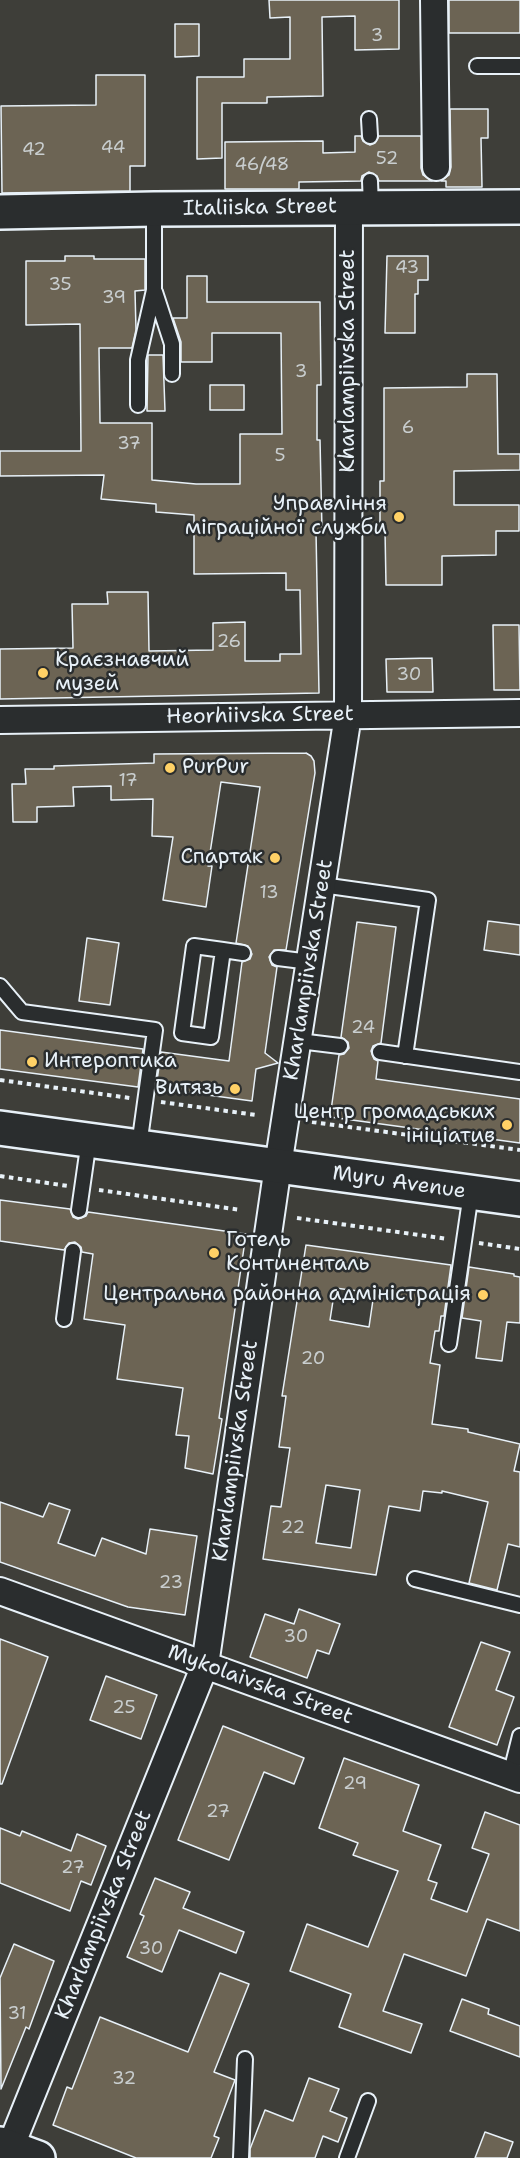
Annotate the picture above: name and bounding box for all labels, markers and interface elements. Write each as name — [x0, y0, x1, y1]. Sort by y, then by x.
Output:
house number: 3 — [371, 25, 383, 47]
house number: 44 — [101, 137, 125, 159]
house number: 42 — [22, 139, 46, 161]
house number: 52 — [376, 148, 398, 170]
house number: 46/48 — [235, 154, 289, 176]
street label: Italiiska Street — [183, 194, 337, 222]
street label: Kharlampiivska Street — [336, 249, 362, 473]
house number: 43 — [395, 257, 419, 279]
house number: 35 — [48, 274, 72, 296]
house number: 39 — [102, 287, 126, 309]
house number: 3 — [295, 361, 307, 383]
house number: 6 — [402, 417, 414, 439]
house number: 37 — [117, 433, 141, 455]
house number: 5 — [274, 445, 286, 467]
place label: Управління міграційної служби — [185, 492, 387, 542]
marker: Управління міграційної служби — [392, 510, 406, 524]
house number: 26 — [217, 631, 241, 653]
place label: Краєзнавчий музей — [55, 648, 189, 698]
house number: 30 — [397, 664, 421, 686]
marker: Краєзнавчий музей — [36, 666, 50, 680]
street label: Heorhiivska Street — [166, 702, 354, 730]
place label: PurPur — [182, 755, 249, 781]
marker: PurPur — [163, 761, 177, 775]
house number: 17 — [118, 770, 138, 792]
place label: Спартак — [180, 845, 263, 871]
marker: Спартак — [268, 851, 282, 865]
street label: Kharlampiivska Street — [279, 858, 339, 1082]
house number: 13 — [259, 882, 279, 904]
house number: 24 — [351, 1017, 375, 1039]
place label: Интероптика — [44, 1049, 177, 1075]
marker: Интероптика — [25, 1055, 39, 1069]
place label: Витязь — [155, 1076, 223, 1102]
marker: Витязь — [228, 1082, 242, 1096]
place label: Центр громадських ініціатив — [294, 1100, 495, 1150]
marker: Центр громадських ініціатив — [500, 1118, 514, 1132]
street label: Myru Avenue — [331, 1161, 467, 1205]
place label: Готель Континенталь — [226, 1228, 370, 1278]
marker: Готель Континенталь — [207, 1246, 221, 1260]
place label: Центральна районна адміністрація — [103, 1282, 471, 1308]
marker: Центральна районна адміністрація — [476, 1288, 490, 1302]
street label: Kharlampiivska Street — [208, 1339, 264, 1563]
house number: 20 — [301, 1348, 325, 1370]
house number: 22 — [281, 1517, 305, 1539]
house number: 23 — [159, 1572, 183, 1594]
house number: 30 — [284, 1626, 308, 1648]
street label: Mykolaivska Street — [164, 1640, 356, 1730]
house number: 25 — [112, 1697, 136, 1719]
house number: 29 — [343, 1773, 367, 1795]
house number: 27 — [206, 1801, 230, 1823]
street label: Kharlampiivska Street — [50, 1807, 158, 2023]
house number: 27 — [61, 1857, 85, 1879]
house number: 30 — [139, 1938, 163, 1960]
house number: 31 — [7, 2003, 27, 2025]
house number: 32 — [112, 2068, 136, 2090]

